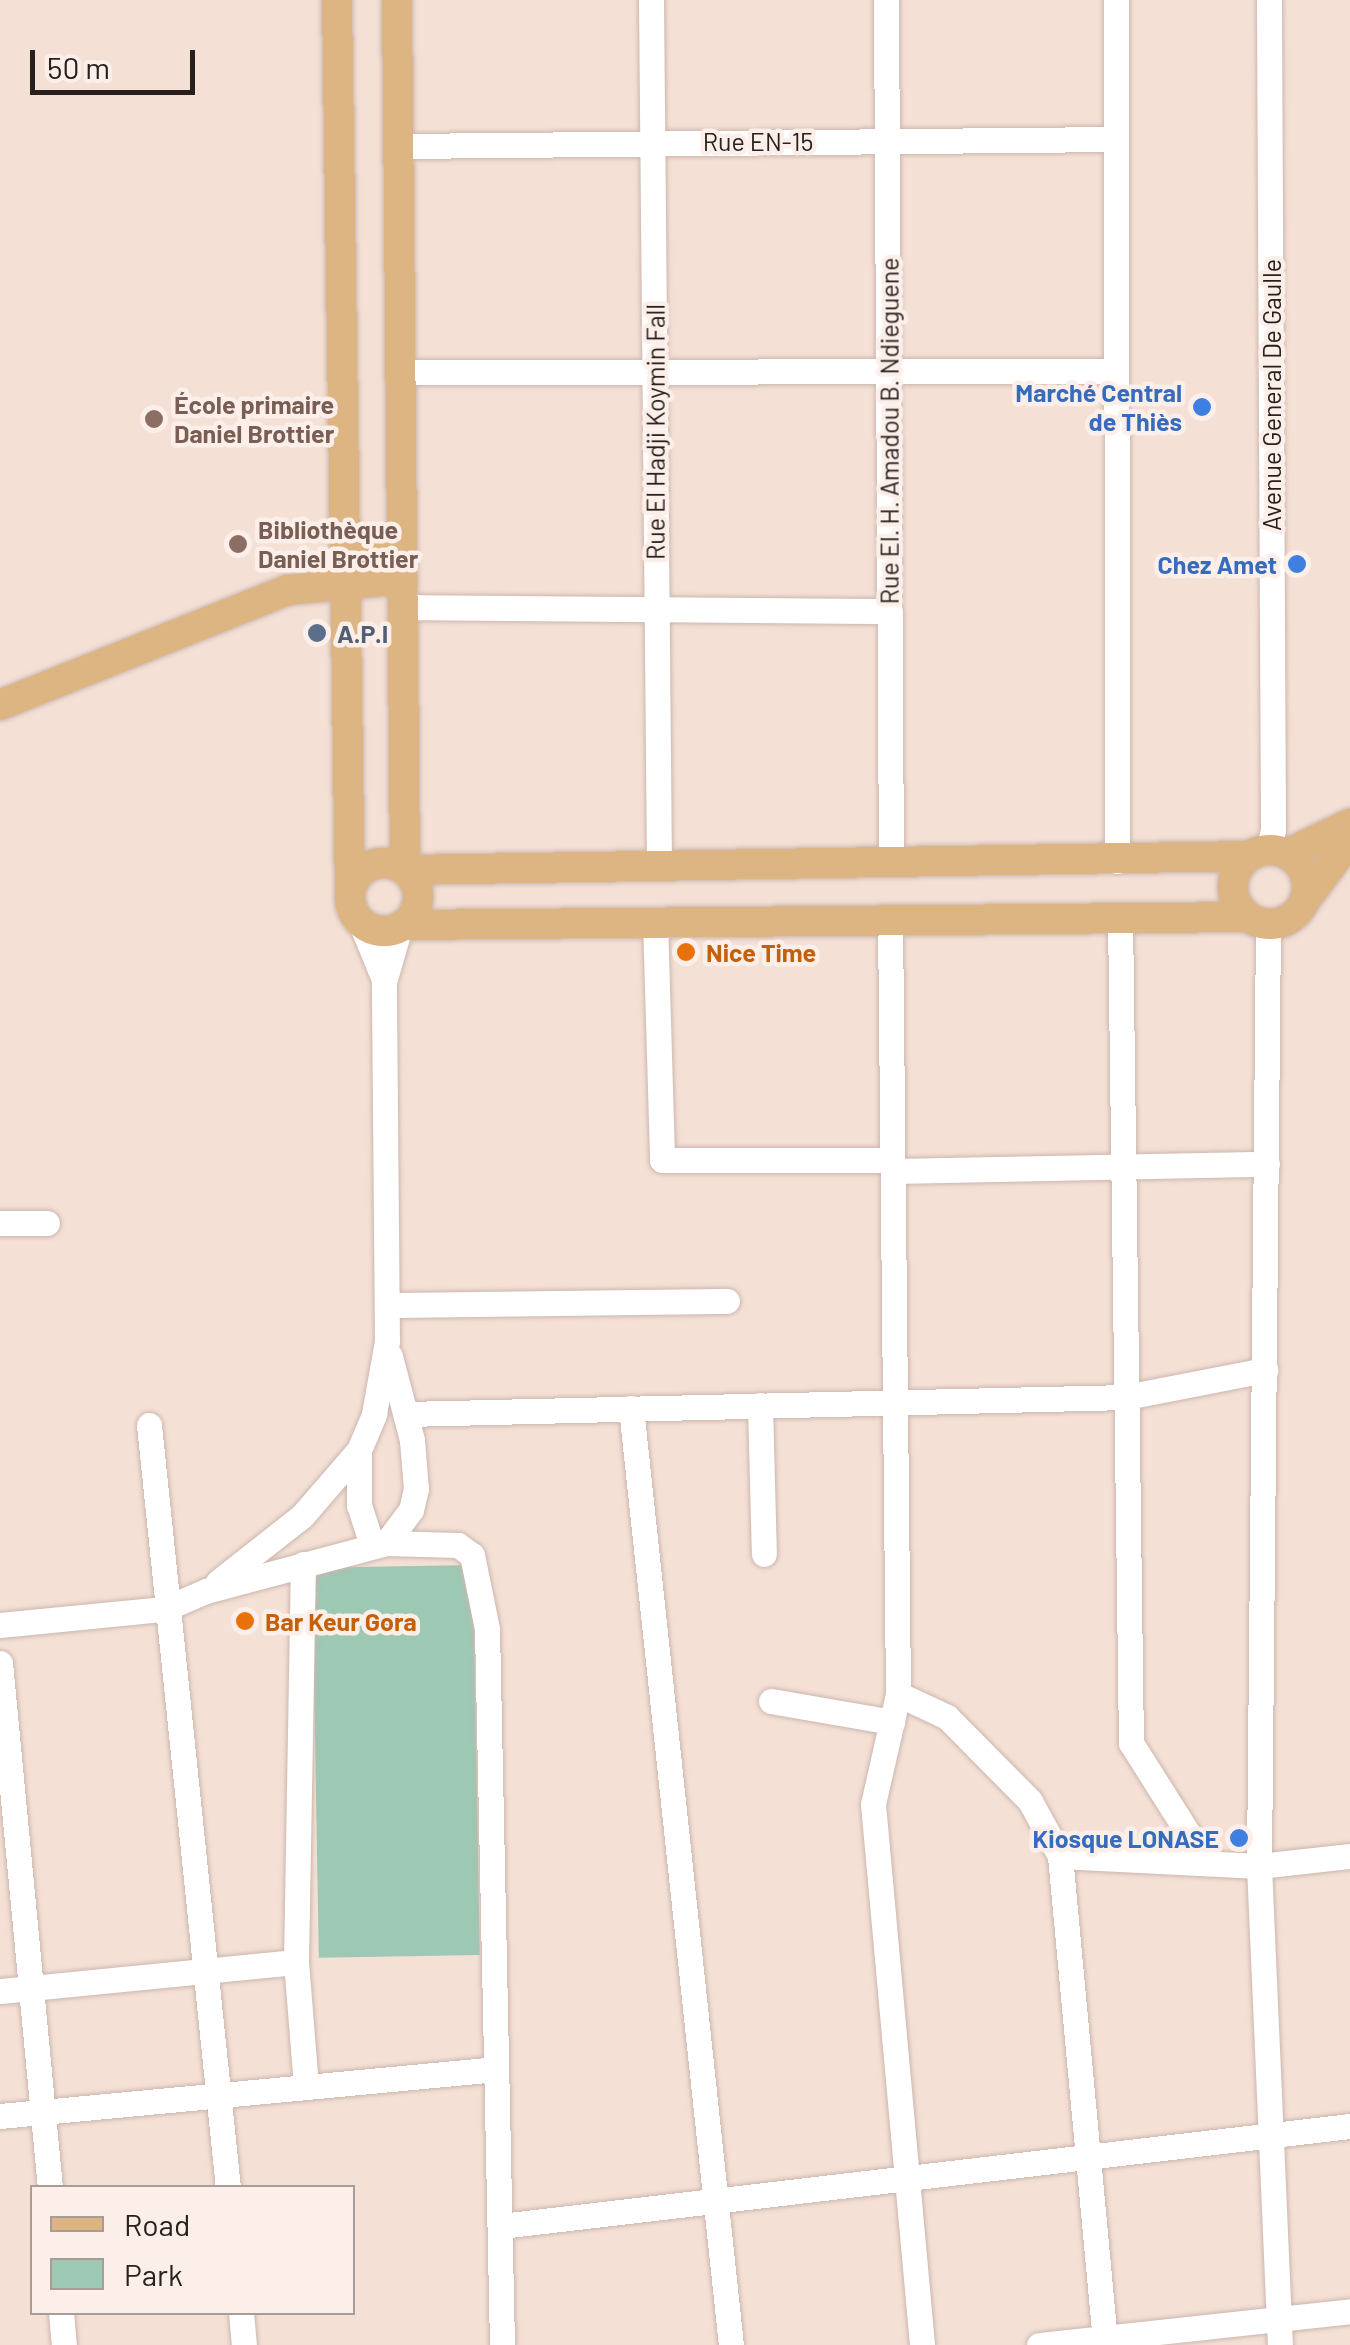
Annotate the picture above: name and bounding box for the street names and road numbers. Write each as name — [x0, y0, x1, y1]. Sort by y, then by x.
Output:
street label: Rue EN-15 — [703, 126, 813, 156]
street label: Rue El. H. Amadou B. Ndieguene — [874, 258, 904, 604]
street label: Avenue General De Gaulle — [1256, 259, 1286, 531]
street label: Rue El Hadji Koymin Fall — [640, 304, 670, 560]

